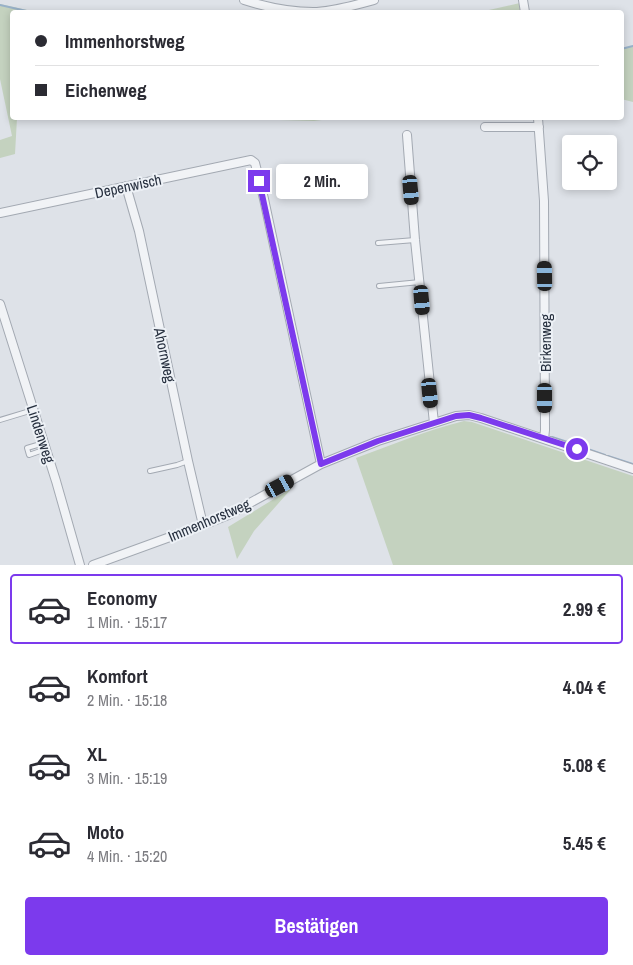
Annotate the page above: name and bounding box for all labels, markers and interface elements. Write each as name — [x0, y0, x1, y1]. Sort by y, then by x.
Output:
text: Immenhorstweg — [65, 28, 184, 54]
text: Eichenweg — [65, 77, 146, 103]
map controls — [562, 135, 617, 190]
button: locate — [562, 135, 617, 190]
callout: 2 Min. — [276, 164, 369, 198]
street label: Depenwisch — [93, 169, 163, 203]
route end — [248, 170, 270, 192]
text: 2 Min. — [303, 170, 341, 192]
car — [402, 174, 419, 206]
car — [537, 261, 552, 291]
car — [413, 284, 430, 316]
street label: Birkenweg — [535, 314, 556, 372]
street label: Ahornweg — [149, 325, 181, 384]
car — [420, 377, 439, 409]
car — [537, 383, 552, 413]
street label: Lindenweg — [22, 402, 60, 466]
route start — [566, 438, 588, 460]
car — [263, 472, 296, 500]
street label: Immenhorstweg — [165, 493, 254, 547]
text: Economy — [87, 585, 157, 611]
icon: car — [27, 587, 72, 632]
text: 2.99 € — [563, 596, 606, 622]
text: 1 Min. · 15:17 — [87, 611, 167, 633]
text: Komfort — [87, 663, 148, 689]
icon: car — [27, 665, 72, 710]
text: 4.04 € — [563, 674, 606, 700]
text: 2 Min. · 15:18 — [87, 689, 167, 711]
text: XL — [87, 741, 107, 767]
icon: car — [27, 743, 72, 788]
text: 5.08 € — [563, 752, 606, 778]
text: 3 Min. · 15:19 — [87, 767, 167, 789]
text: Moto — [87, 819, 124, 845]
icon: car — [27, 821, 72, 866]
text: 5.45 € — [563, 830, 606, 856]
text: 4 Min. · 15:20 — [87, 845, 167, 867]
button: Bestätigen — [25, 897, 608, 955]

